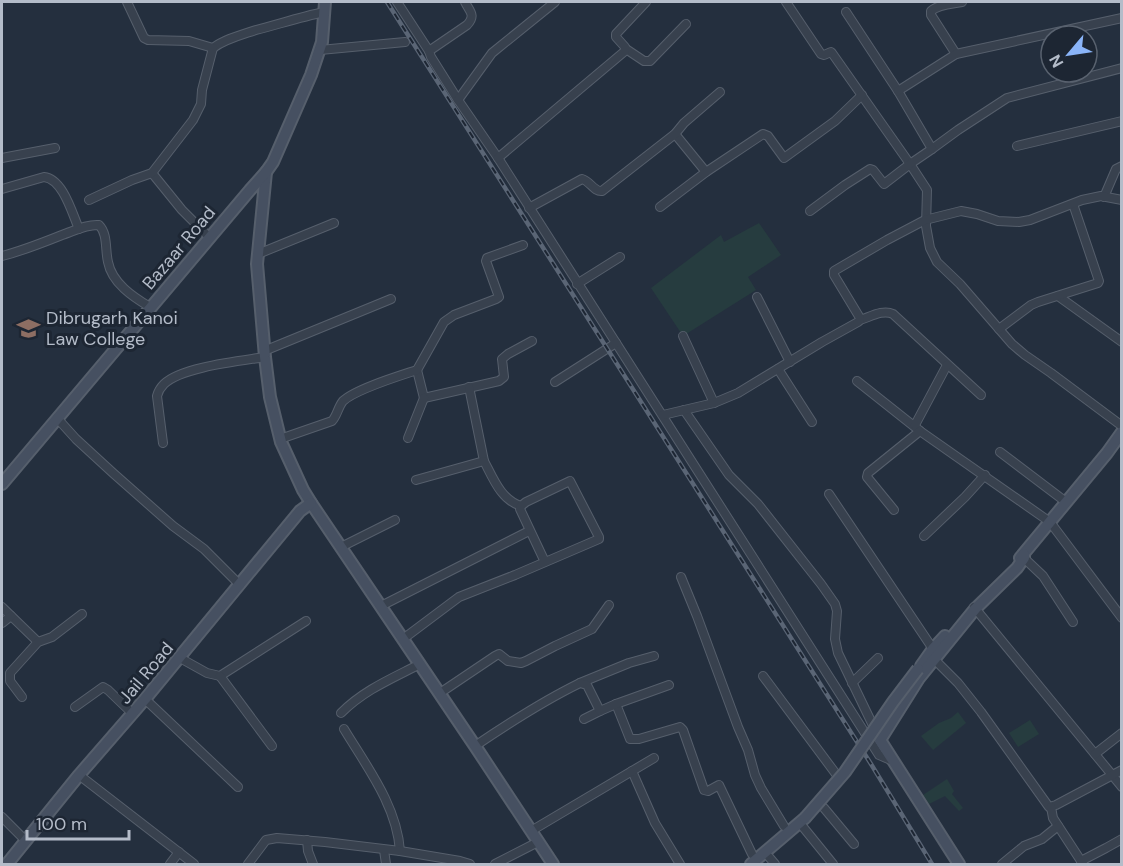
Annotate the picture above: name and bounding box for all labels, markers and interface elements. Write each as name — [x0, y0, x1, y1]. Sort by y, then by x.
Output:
north arrow — [1039, 24, 1099, 84]
text: N — [1044, 51, 1068, 71]
street label: Bazaar Road — [137, 201, 221, 295]
place label: Dibrugarh Kanoi Law College — [46, 306, 178, 351]
school or university icon: Dibrugarh Kanoi Law College — [15, 315, 41, 341]
street label: Jail Road — [113, 637, 179, 709]
scale bar — [27, 803, 129, 841]
text: 100 m — [36, 812, 87, 836]

